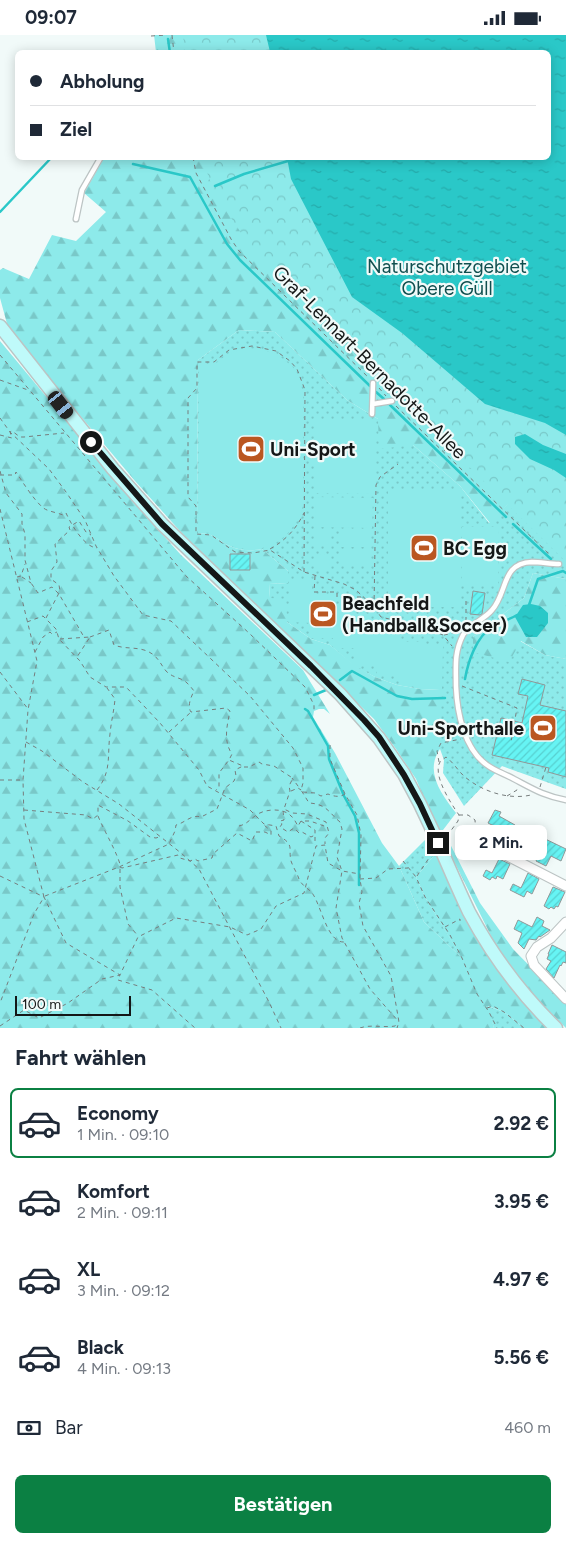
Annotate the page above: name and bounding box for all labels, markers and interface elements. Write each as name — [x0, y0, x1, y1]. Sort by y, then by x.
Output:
text: 09:07 — [25, 6, 77, 29]
text: Abholung — [60, 70, 144, 93]
text: Ziel — [60, 118, 92, 141]
park label: Naturschutzgebiet Obere Güll — [367, 255, 527, 300]
street label: Graf-Lennart-Bernadotte-Allee — [268, 261, 471, 464]
car — [45, 389, 76, 421]
route start — [80, 431, 102, 453]
sports icon: Uni-Sport — [236, 434, 266, 464]
place label: Uni-Sport — [270, 438, 356, 461]
sports icon: BC Egg — [409, 533, 439, 563]
place label: BC Egg — [443, 537, 507, 560]
place label: Beachfeld (Handball&Soccer) — [342, 592, 507, 637]
sports icon: Beachfeld (Handball&Soccer) — [308, 599, 338, 629]
sports icon: Uni-Sporthalle — [528, 713, 558, 743]
place label: Uni-Sporthalle — [397, 717, 524, 740]
callout: 2 Min. — [456, 825, 548, 861]
route end — [427, 832, 449, 854]
text: 2 Min. — [479, 833, 523, 852]
scale bar — [15, 993, 131, 1016]
text: 100 m — [22, 996, 61, 1013]
text: Fahrt wählen — [15, 1044, 146, 1071]
icon: car — [17, 1101, 62, 1146]
text: Economy — [77, 1102, 159, 1125]
text: 2.92 € — [494, 1112, 549, 1135]
text: 1 Min. · 09:10 — [77, 1125, 169, 1144]
icon: car — [17, 1179, 62, 1224]
text: Komfort — [77, 1180, 150, 1203]
text: 3.95 € — [494, 1190, 549, 1213]
text: 2 Min. · 09:11 — [77, 1203, 168, 1222]
icon: car — [17, 1257, 62, 1302]
text: XL — [77, 1258, 100, 1281]
text: 4.97 € — [493, 1268, 549, 1291]
text: 3 Min. · 09:12 — [77, 1281, 170, 1300]
icon: car — [17, 1335, 62, 1380]
text: Black — [77, 1336, 124, 1359]
text: 5.56 € — [493, 1346, 549, 1369]
text: 4 Min. · 09:13 — [77, 1359, 171, 1378]
icon: cash — [15, 1414, 43, 1442]
text: Bar — [55, 1416, 83, 1439]
text: 460 m — [504, 1418, 551, 1437]
button: Bestätigen — [15, 1475, 551, 1533]

